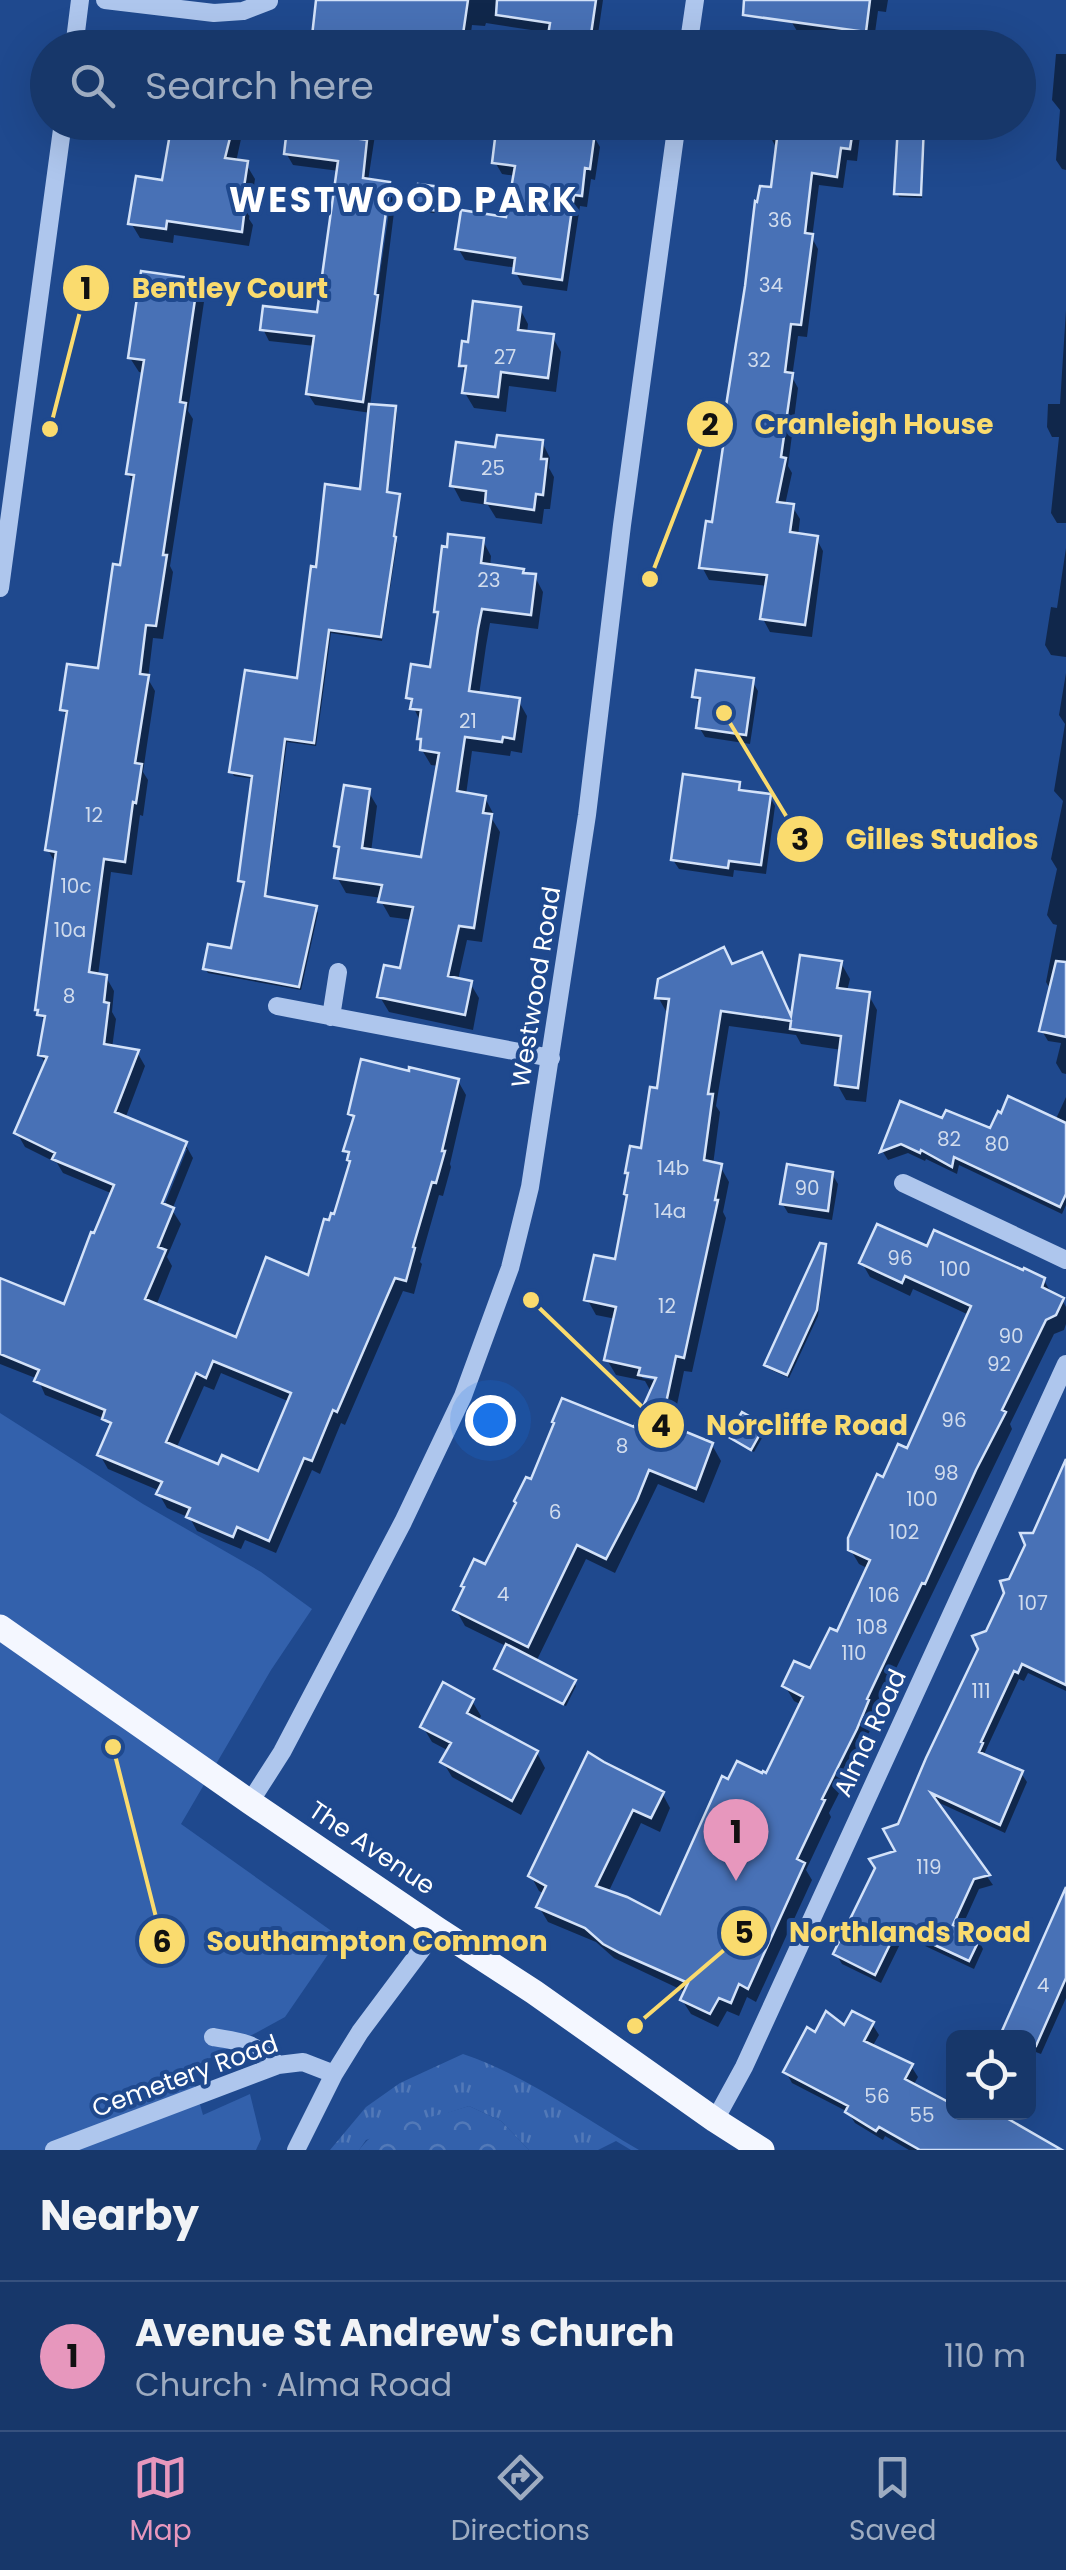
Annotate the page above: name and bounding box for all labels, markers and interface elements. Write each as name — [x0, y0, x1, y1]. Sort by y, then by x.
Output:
search box — [30, 30, 1036, 140]
icon: search — [65, 58, 120, 113]
text: Search here — [145, 59, 374, 112]
district label: WESTWOOD PARK — [229, 175, 579, 224]
house number: 36 — [768, 206, 792, 234]
callout: Bentley Court — [61, 259, 348, 317]
text: 1 — [80, 267, 92, 310]
text: Bentley Court — [132, 269, 328, 308]
house number: 34 — [759, 271, 783, 299]
house number: 27 — [494, 343, 516, 371]
house number: 32 — [747, 346, 771, 374]
callout: Cranleigh House — [685, 395, 1014, 453]
text: 2 — [701, 403, 719, 446]
text: Cranleigh House — [755, 405, 993, 444]
house number: 25 — [481, 454, 505, 482]
house number: 23 — [477, 566, 501, 594]
house number: 21 — [459, 707, 477, 735]
house number: 12 — [85, 801, 103, 829]
callout: Gilles Studios — [775, 810, 1058, 868]
text: 3 — [791, 818, 809, 861]
text: Gilles Studios — [845, 820, 1039, 859]
house number: 10c — [60, 872, 92, 900]
street label: Westwood Road — [503, 884, 569, 1090]
house number: 10a — [54, 916, 86, 944]
house number: 8 — [63, 982, 75, 1010]
house number: 82 — [937, 1125, 961, 1153]
house number: 80 — [984, 1130, 1010, 1158]
house number: 14b — [657, 1154, 689, 1182]
house number: 90 — [794, 1174, 820, 1202]
house number: 14a — [654, 1197, 686, 1225]
house number: 96 — [887, 1244, 913, 1272]
house number: 100 — [939, 1255, 971, 1283]
house number: 12 — [658, 1292, 676, 1320]
house number: 90 — [998, 1322, 1024, 1350]
house number: 92 — [987, 1350, 1011, 1378]
your location — [465, 1395, 516, 1446]
callout: Norcliffe Road — [636, 1396, 927, 1454]
text: 4 — [651, 1404, 671, 1447]
text: Norcliffe Road — [706, 1406, 908, 1445]
house number: 96 — [941, 1406, 967, 1434]
house number: 8 — [616, 1432, 628, 1460]
house number: 98 — [933, 1459, 959, 1487]
house number: 100 — [906, 1485, 938, 1513]
house number: 6 — [549, 1498, 561, 1526]
house number: 102 — [889, 1518, 919, 1546]
house number: 4 — [497, 1580, 509, 1608]
house number: 106 — [868, 1581, 900, 1609]
house number: 107 — [1018, 1589, 1048, 1617]
house number: 108 — [856, 1613, 888, 1641]
house number: 110 — [841, 1639, 867, 1667]
street label: Alma Road — [825, 1663, 915, 1803]
house number: 111 — [971, 1677, 991, 1705]
street label: The Avenue — [302, 1793, 442, 1903]
pin: 1 — [704, 1798, 768, 1881]
house number: 119 — [916, 1853, 942, 1881]
callout: Northlands Road — [719, 1904, 1051, 1962]
text: 5 — [734, 1911, 754, 1954]
callout: Southampton Common — [137, 1912, 568, 1970]
text: Northlands Road — [789, 1913, 1031, 1952]
text: 6 — [152, 1920, 172, 1963]
text: Southampton Common — [206, 1922, 548, 1961]
house number: 4 — [1037, 1971, 1049, 1999]
street label: Cemetery Road — [87, 2026, 283, 2126]
map controls — [946, 2030, 1036, 2120]
button: locate — [946, 2030, 1036, 2120]
house number: 56 — [864, 2082, 890, 2110]
house number: 55 — [909, 2101, 935, 2129]
text: Nearby — [40, 2186, 199, 2245]
text: Avenue St Andrew's Church — [135, 2306, 674, 2359]
text: 1 — [66, 2333, 79, 2378]
text: 110 m — [944, 2333, 1026, 2378]
text: Church · Alma Road — [135, 2362, 452, 2407]
tab: Map — [130, 2450, 192, 2552]
tab: Directions — [451, 2450, 590, 2552]
tab: Saved — [849, 2450, 936, 2552]

